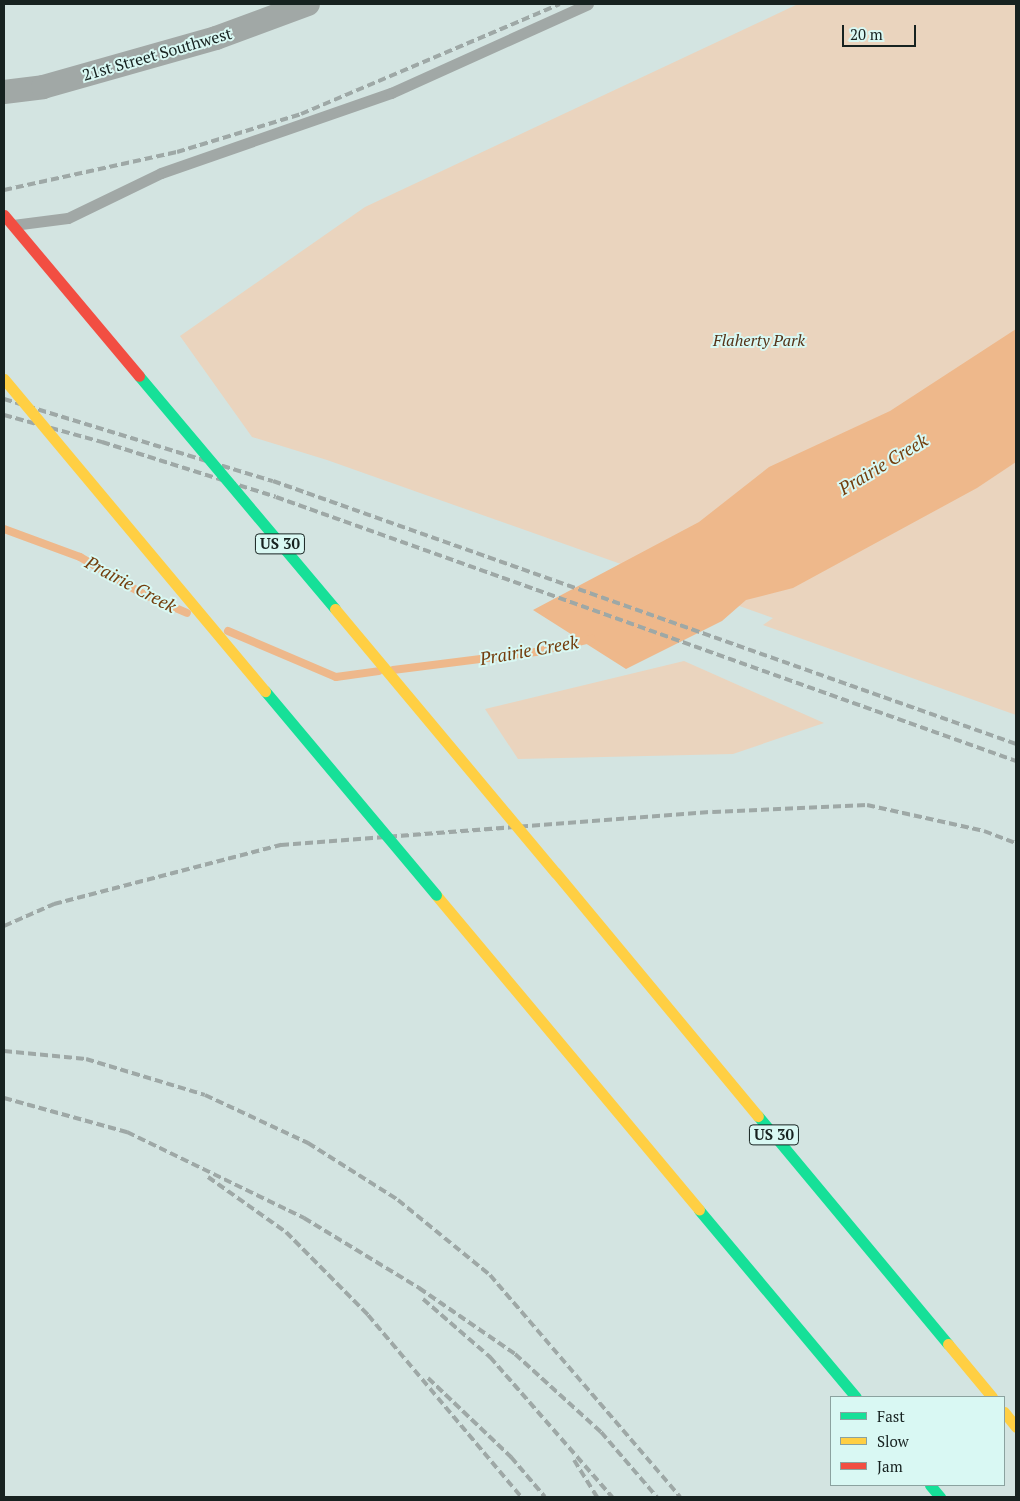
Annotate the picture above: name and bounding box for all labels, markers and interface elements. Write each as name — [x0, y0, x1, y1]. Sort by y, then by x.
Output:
scale bar — [845, 15, 919, 47]
street label: 21st Street Southwest — [80, 23, 234, 85]
text: 20 m — [850, 24, 883, 44]
park label: Flaherty Park — [713, 330, 805, 350]
water label: Prairie Creek — [835, 429, 931, 499]
road number: US 30 — [254, 532, 306, 556]
water label: Prairie Creek — [82, 551, 180, 617]
water label: Prairie Creek — [478, 631, 580, 669]
road number: US 30 — [748, 1122, 800, 1148]
legend — [830, 1396, 1005, 1486]
text: Fast — [877, 1406, 905, 1426]
text: Slow — [877, 1431, 909, 1451]
text: Jam — [877, 1456, 903, 1476]

